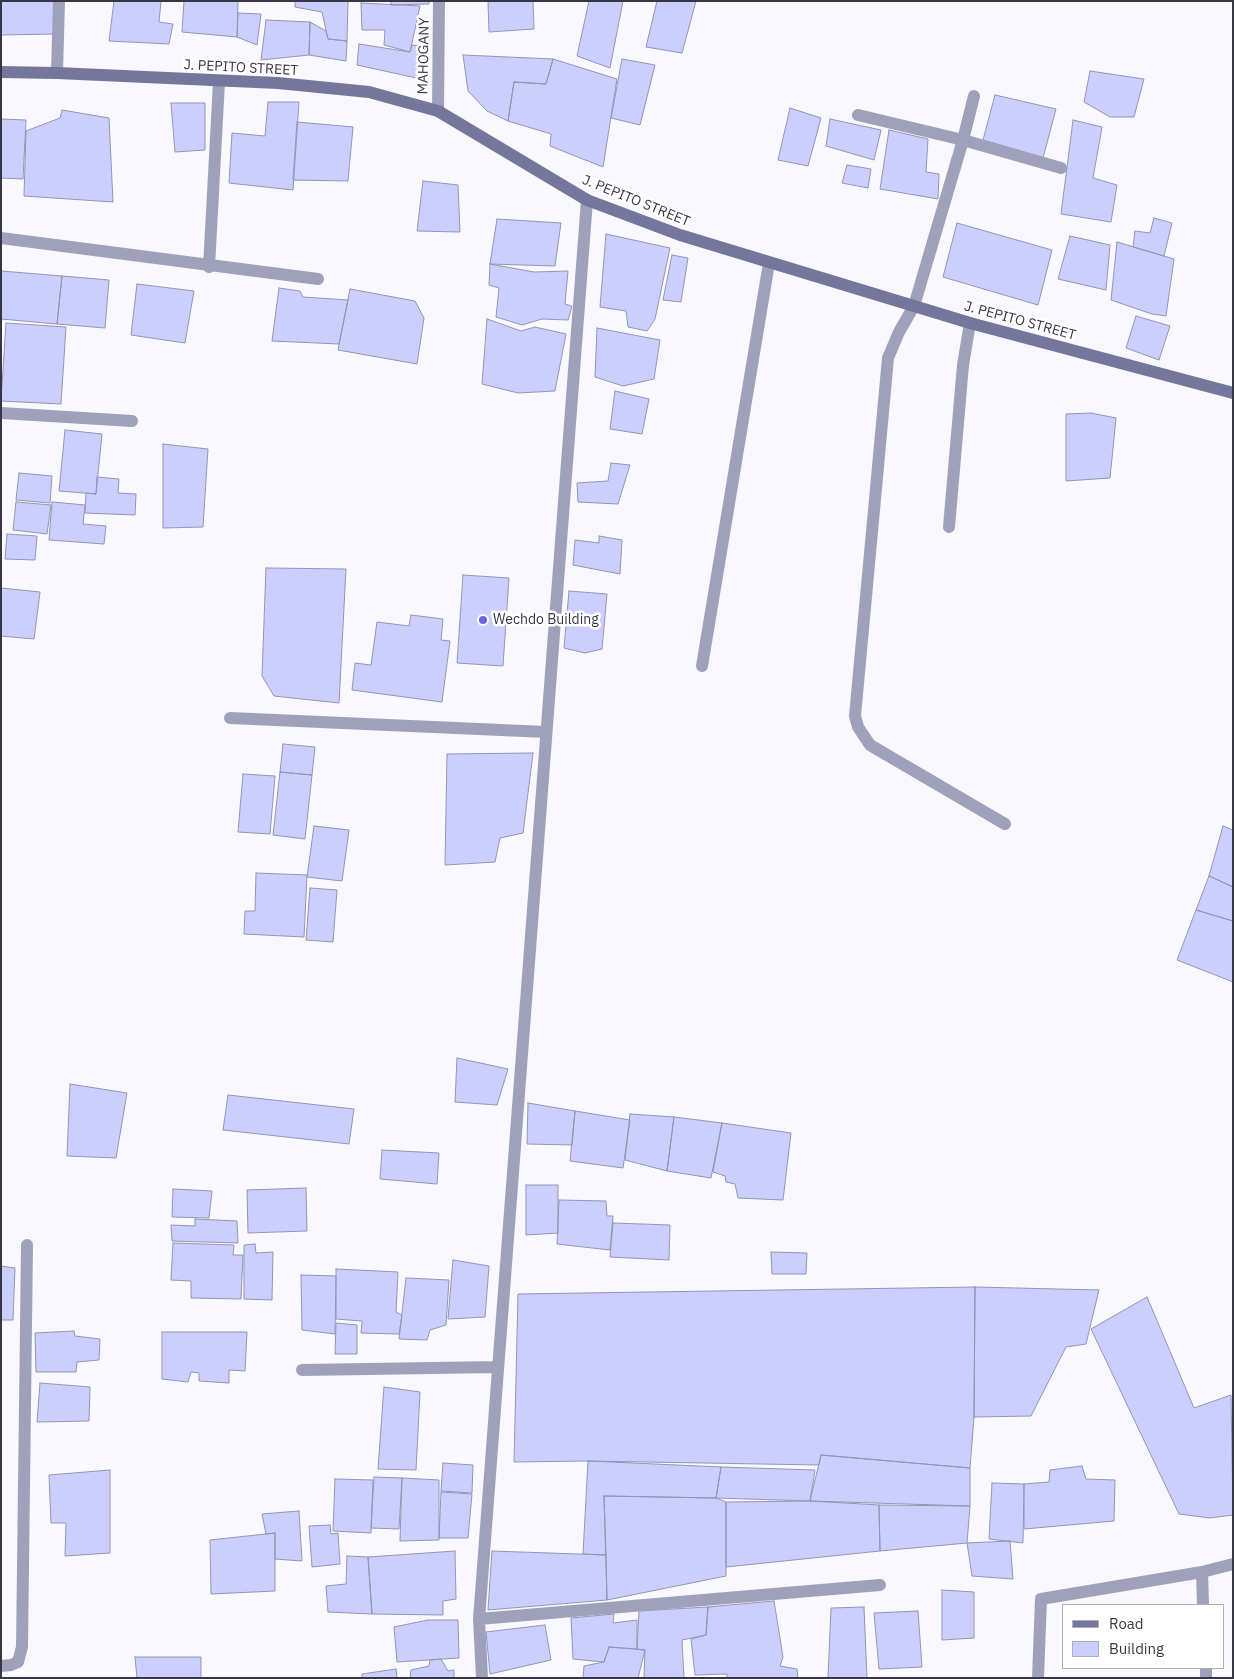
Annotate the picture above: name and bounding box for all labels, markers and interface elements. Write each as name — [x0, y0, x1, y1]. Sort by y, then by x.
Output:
street label: MAHOGANY — [415, 17, 433, 95]
street label: J. PEPITO STREET — [183, 57, 299, 79]
street label: J. PEPITO STREET — [580, 172, 692, 230]
street label: J. PEPITO STREET — [962, 298, 1078, 344]
place label: Wechdo Building — [493, 612, 599, 628]
marker: Wechdo Building — [477, 614, 489, 626]
legend — [1062, 1604, 1224, 1669]
text: Road — [1109, 1614, 1144, 1633]
text: Building — [1109, 1639, 1164, 1658]

